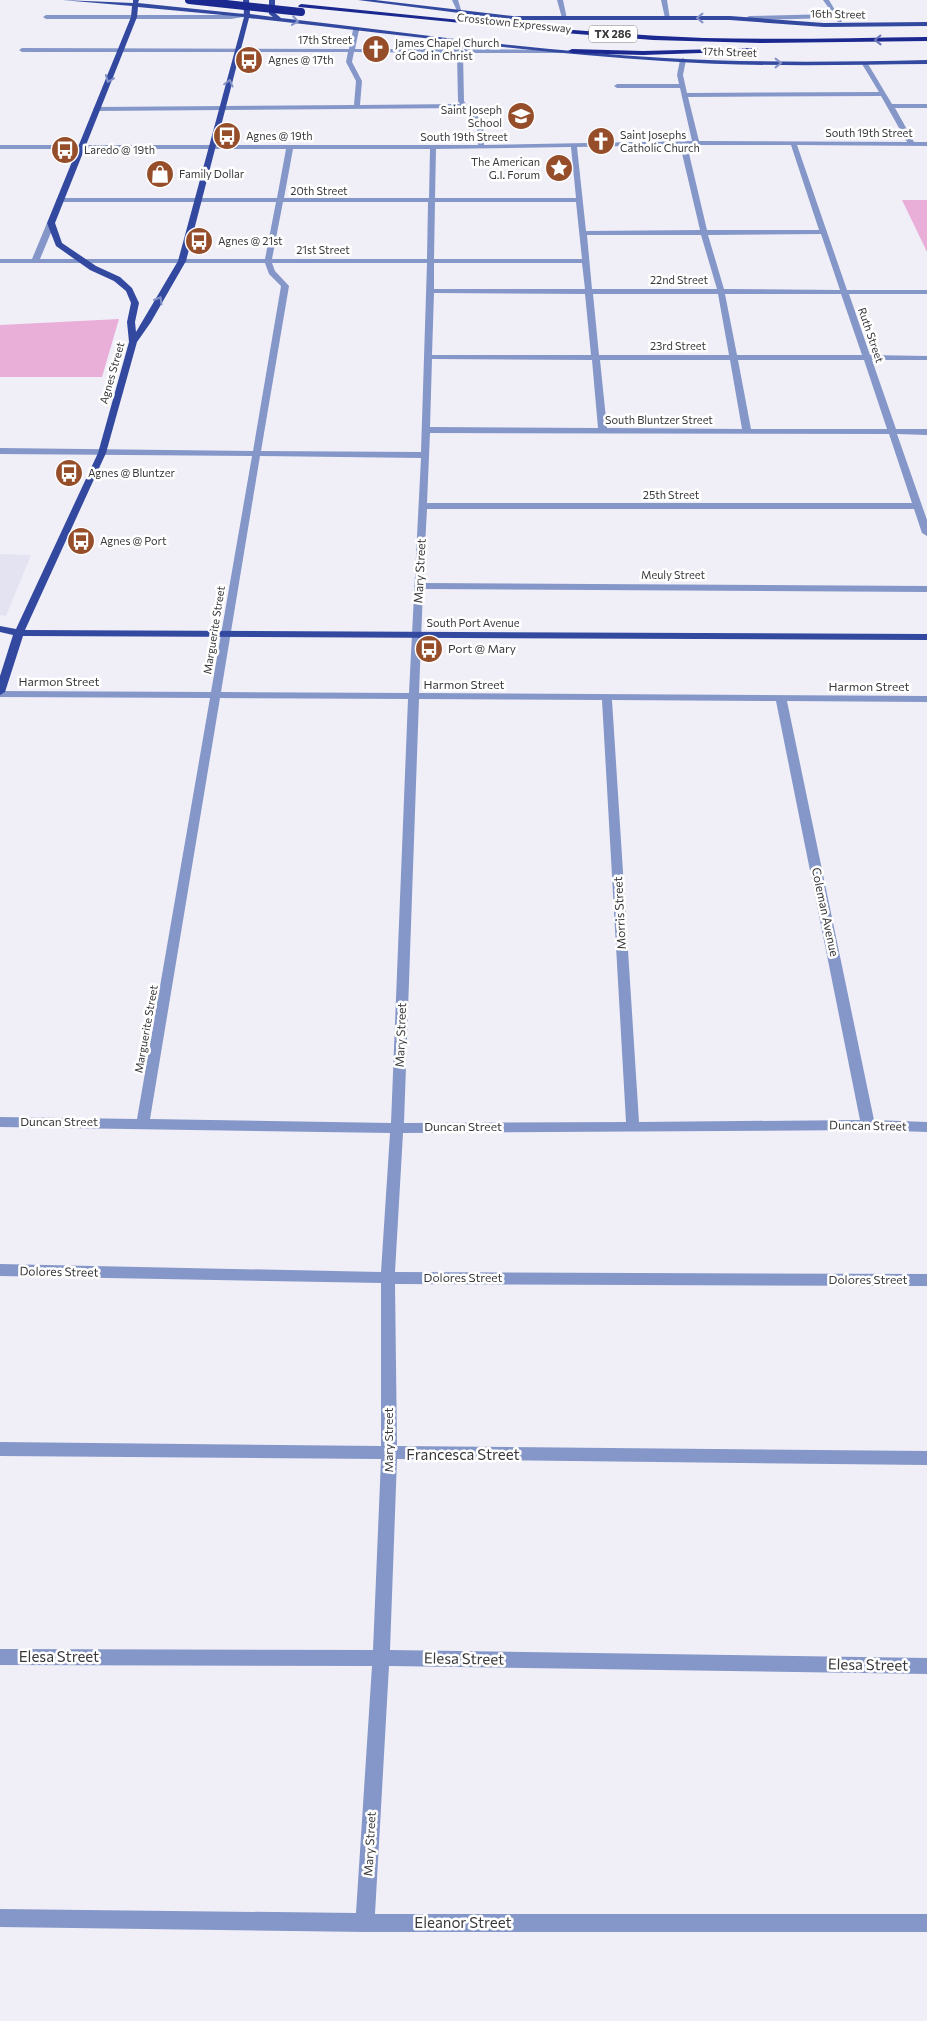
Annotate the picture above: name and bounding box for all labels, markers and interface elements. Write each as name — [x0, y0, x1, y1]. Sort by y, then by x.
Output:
street label: 16th Street — [810, 7, 866, 20]
street label: Crosstown Expressway — [456, 10, 572, 35]
one-way arrow — [696, 13, 704, 23]
one-way arrow — [291, 15, 299, 25]
road number: TX 286 — [589, 26, 637, 42]
street label: 17th Street — [298, 33, 353, 46]
church icon: James Chapel Church of God in Christ — [361, 34, 391, 64]
one-way arrow — [874, 34, 882, 45]
place label: James Chapel Church of God in Christ — [395, 36, 499, 62]
street label: 17th Street — [703, 44, 758, 59]
bus stop icon: Agnes @ 17th — [234, 45, 264, 75]
place label: Agnes @ 17th — [268, 53, 334, 66]
one-way arrow — [775, 58, 783, 68]
one-way arrow — [104, 74, 114, 82]
one-way arrow — [223, 80, 233, 88]
school or university icon: Saint Joseph School — [506, 101, 536, 131]
place label: Saint Joseph School — [441, 103, 502, 129]
bus stop icon: Agnes @ 19th — [212, 121, 242, 151]
church icon: Saint Josephs Catholic Church — [586, 126, 616, 156]
street label: South 19th Street — [825, 126, 913, 139]
place label: Saint Josephs Catholic Church — [620, 128, 700, 154]
place label: Agnes @ 19th — [246, 129, 313, 142]
street label: South 19th Street — [420, 130, 508, 143]
bus stop icon: Laredo @ 19th — [50, 135, 80, 165]
place label: Laredo @ 19th — [84, 143, 155, 156]
place icon: The American G.I. Forum — [544, 153, 574, 183]
place label: The American G.I. Forum — [471, 155, 540, 181]
shop icon: Family Dollar — [145, 159, 175, 189]
place label: Family Dollar — [179, 167, 245, 180]
street label: 20th Street — [290, 184, 348, 197]
bus stop icon: Agnes @ 21st — [184, 226, 214, 256]
place label: Agnes @ 21st — [218, 234, 283, 247]
street label: 21st Street — [296, 243, 350, 256]
street label: 22nd Street — [650, 273, 709, 286]
one-way arrow — [153, 297, 163, 306]
street label: Ruth Street — [856, 306, 887, 365]
street label: 23rd Street — [650, 339, 707, 352]
street label: Agnes Street — [97, 340, 127, 405]
street label: South Bluntzer Street — [605, 413, 713, 426]
bus stop icon: Agnes @ Bluntzer — [54, 458, 84, 488]
place label: Agnes @ Bluntzer — [88, 466, 175, 479]
street label: 25th Street — [643, 488, 700, 501]
bus stop icon: Agnes @ Port — [66, 526, 96, 556]
place label: Agnes @ Port — [100, 534, 167, 547]
street label: Mary Street — [410, 538, 428, 604]
street label: Meuly Street — [641, 568, 706, 581]
street label: Marguerite Street — [200, 584, 227, 675]
street label: South Port Avenue — [426, 616, 520, 629]
bus stop icon: Port @ Mary — [414, 634, 444, 664]
place label: Port @ Mary — [448, 641, 516, 655]
street label: Harmon Street — [19, 674, 99, 688]
street label: Harmon Street — [424, 677, 504, 691]
street label: Harmon Street — [829, 679, 909, 693]
street label: Coleman Avenue — [810, 866, 842, 958]
street label: Morris Street — [610, 876, 628, 950]
street label: Marguerite Street — [131, 983, 160, 1074]
street label: Mary Street — [392, 1002, 408, 1068]
street label: Duncan Street — [20, 1114, 98, 1128]
street label: Duncan Street — [829, 1117, 907, 1133]
street label: Duncan Street — [424, 1119, 502, 1133]
street label: Dolores Street — [19, 1263, 99, 1279]
street label: Dolores Street — [424, 1270, 502, 1284]
street label: Dolores Street — [829, 1272, 907, 1286]
street label: Mary Street — [381, 1407, 395, 1472]
street label: Francesca Street — [406, 1445, 520, 1463]
street label: Elesa Street — [19, 1647, 99, 1665]
street label: Elesa Street — [424, 1648, 504, 1668]
street label: Elesa Street — [828, 1654, 908, 1674]
street label: Mary Street — [360, 1811, 378, 1877]
street label: Eleanor Street — [414, 1913, 512, 1931]

